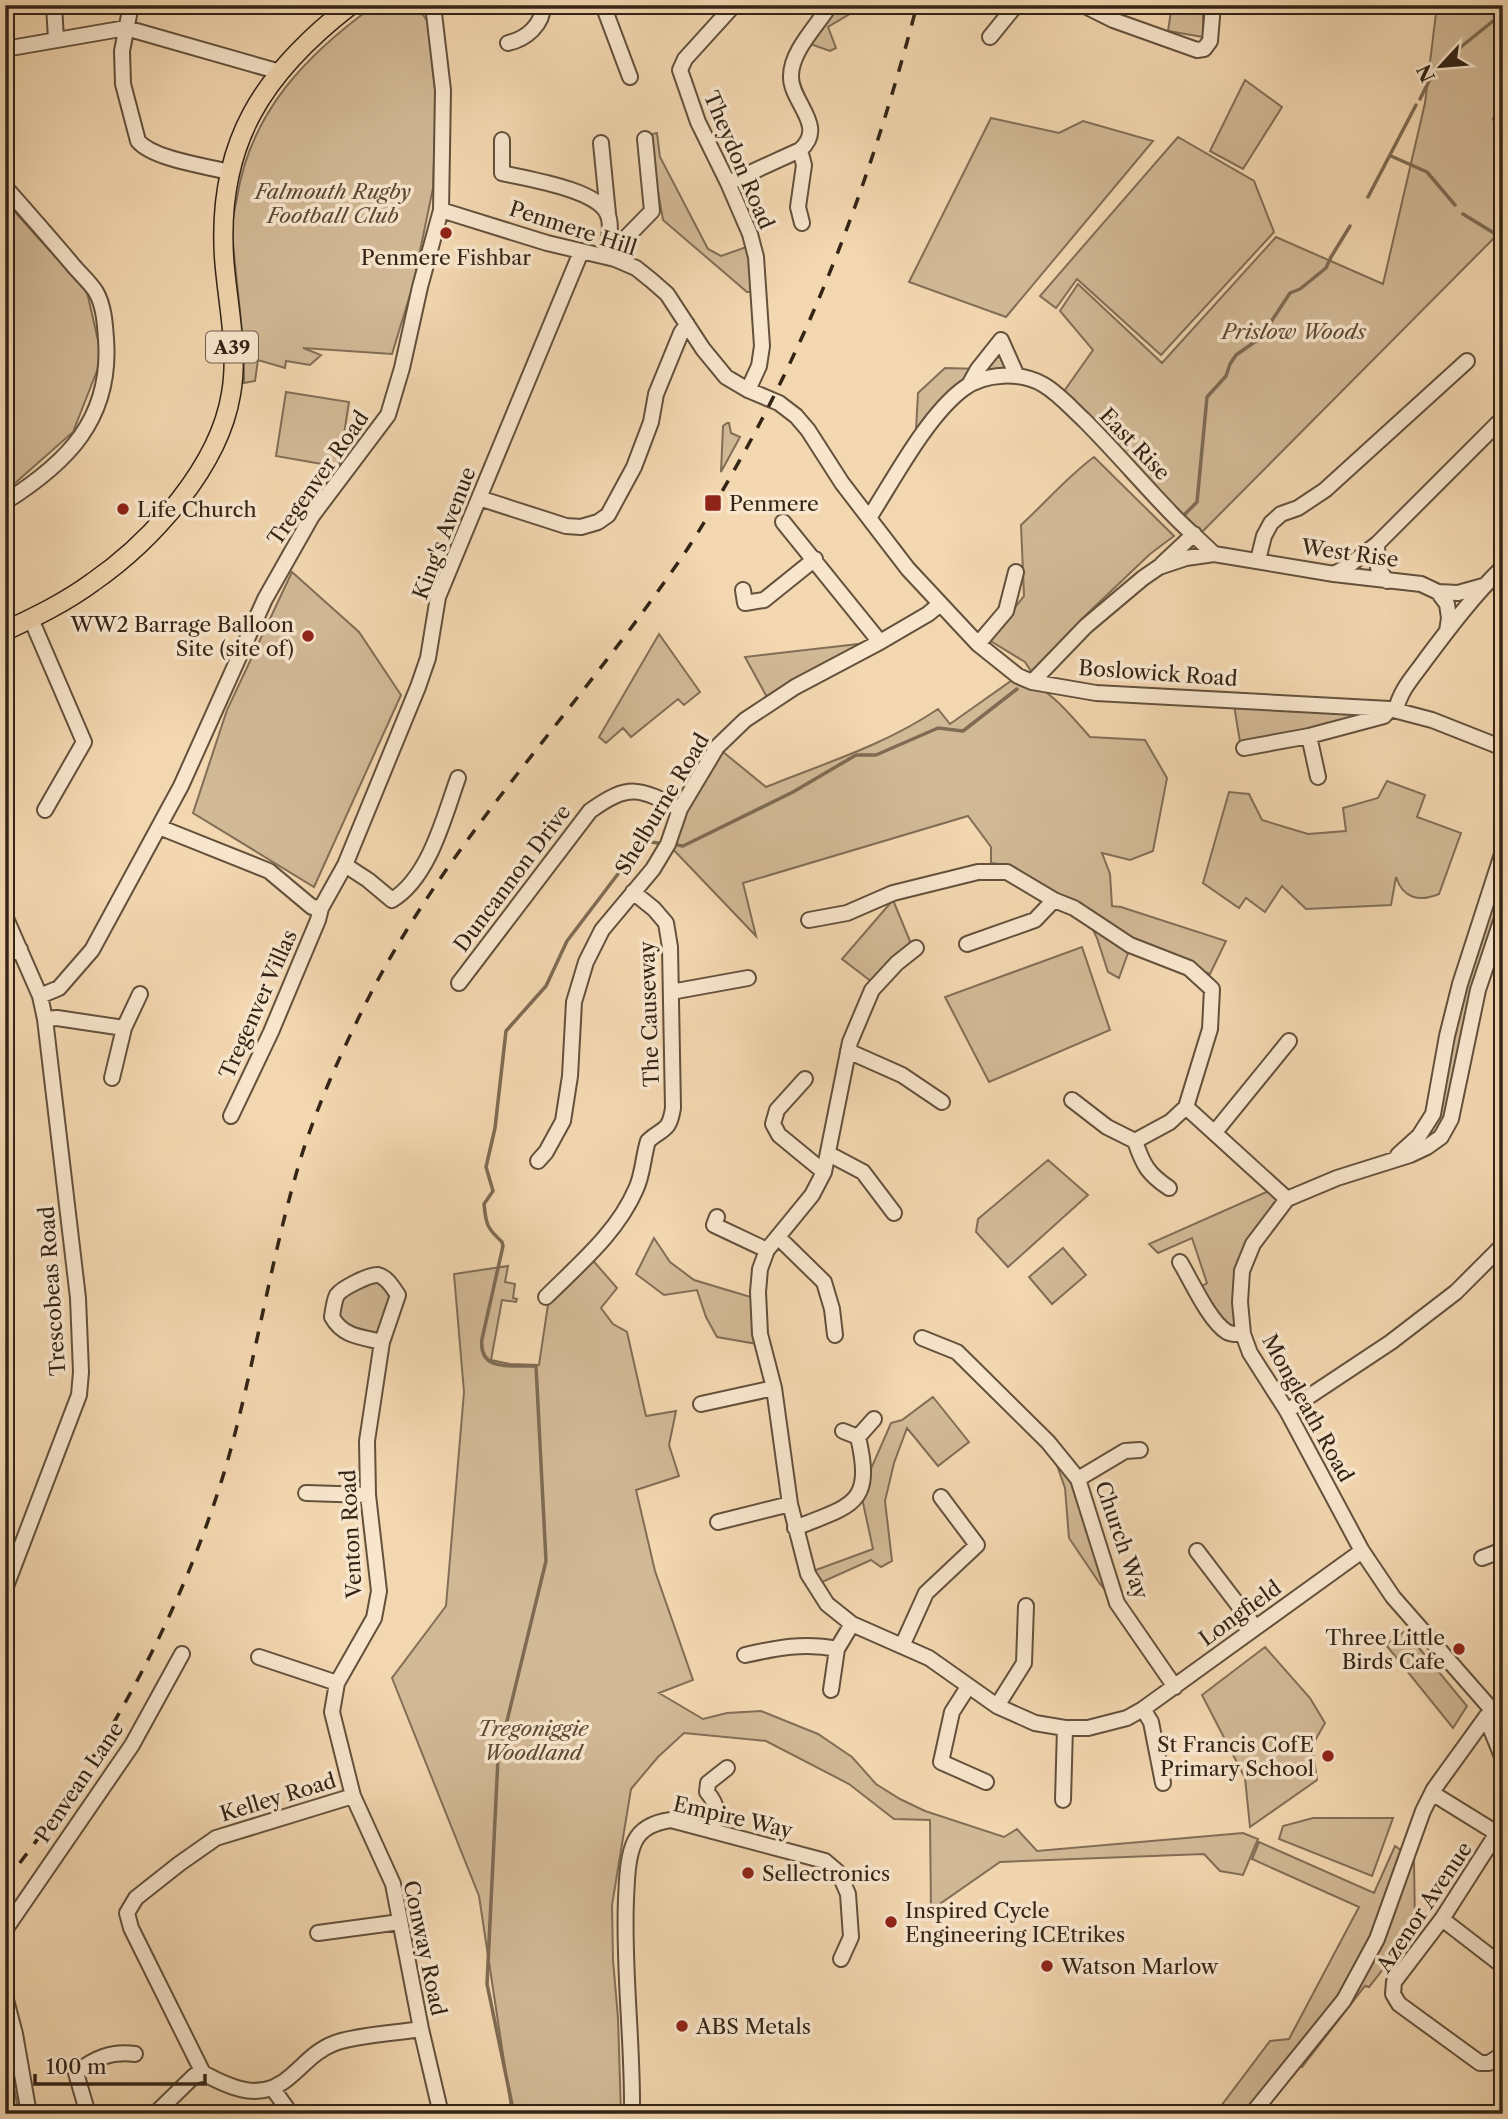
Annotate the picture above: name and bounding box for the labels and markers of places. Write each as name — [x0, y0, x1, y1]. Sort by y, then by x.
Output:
marker: Penmere Fishbar — [438, 225, 454, 241]
place label: Penmere Fishbar — [361, 245, 531, 270]
place label: Penmere — [729, 491, 819, 516]
marker: Penmere — [703, 493, 723, 513]
place label: Life Church — [137, 497, 257, 522]
marker: Life Church — [115, 501, 131, 517]
place label: WW2 Barrage Balloon Site (site of) — [69, 612, 294, 661]
marker: WW2 Barrage Balloon Site (site of) — [300, 628, 316, 644]
place label: Three Little Birds Cafe — [1325, 1625, 1445, 1674]
marker: Three Little Birds Cafe — [1451, 1641, 1467, 1657]
place label: St Francis CofE Primary School — [1157, 1732, 1314, 1781]
marker: St Francis CofE Primary School — [1320, 1748, 1336, 1764]
place label: Sellectronics — [762, 1861, 890, 1886]
marker: Sellectronics — [740, 1865, 756, 1881]
place label: Inspired Cycle Engineering ICEtrikes — [905, 1898, 1125, 1947]
marker: Inspired Cycle Engineering ICEtrikes — [883, 1914, 899, 1930]
place label: Watson Marlow — [1060, 1954, 1219, 1979]
marker: Watson Marlow — [1039, 1958, 1055, 1974]
place label: ABS Metals — [695, 2014, 811, 2039]
marker: ABS Metals — [674, 2018, 690, 2034]

